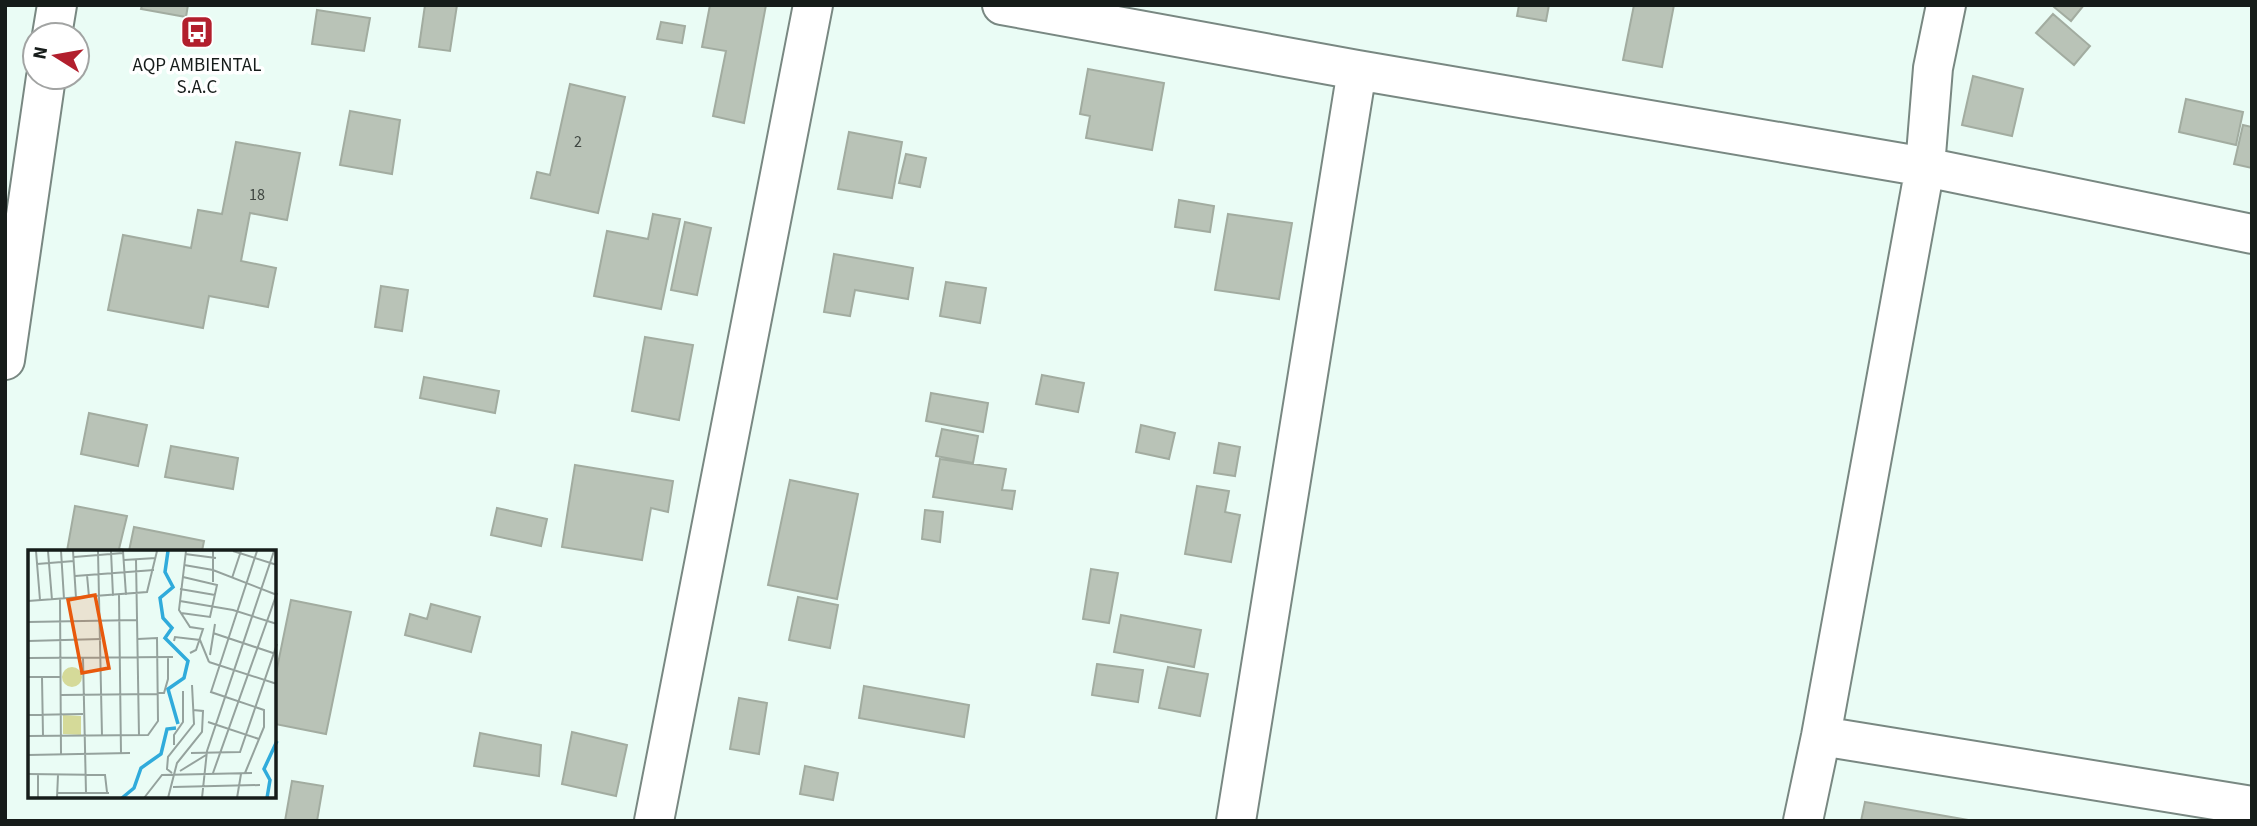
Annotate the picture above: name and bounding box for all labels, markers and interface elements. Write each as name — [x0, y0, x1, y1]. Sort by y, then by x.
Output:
bus stop icon: AQP AMBIENTAL S.A.C — [178, 13, 216, 51]
north arrow — [21, 21, 91, 91]
text: N — [26, 44, 55, 62]
place label: AQP AMBIENTAL S.A.C — [133, 52, 261, 101]
house number: 2 — [574, 131, 582, 153]
house number: 18 — [249, 184, 265, 206]
inset map — [28, 550, 276, 798]

